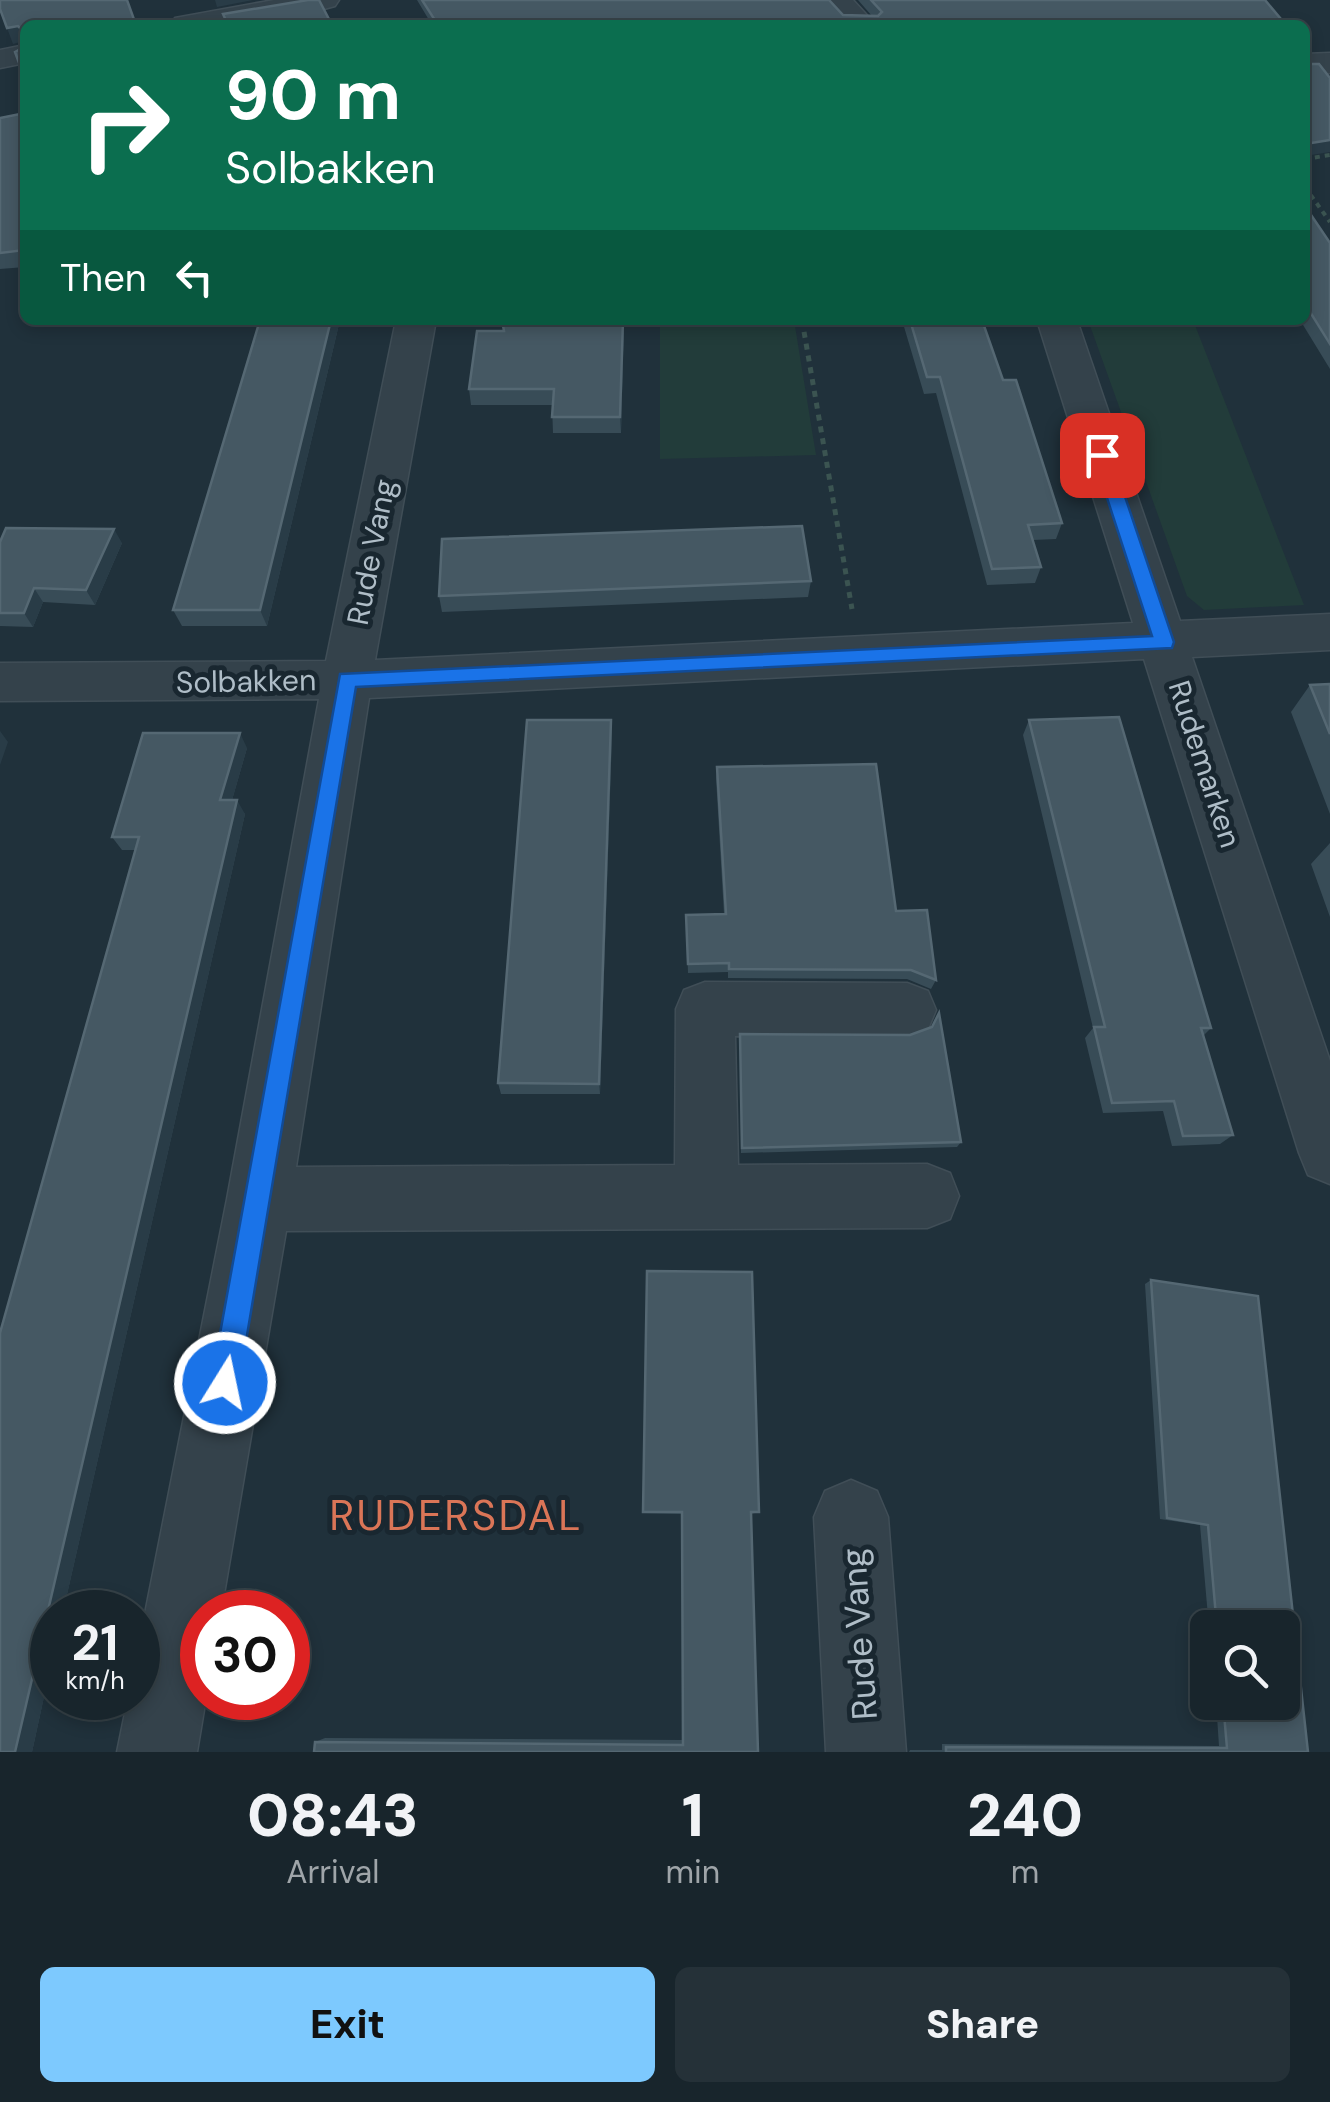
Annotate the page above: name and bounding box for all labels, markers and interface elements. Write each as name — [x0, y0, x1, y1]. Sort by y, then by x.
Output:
text: 90 m — [225, 50, 401, 141]
icon: right — [60, 60, 190, 190]
text: Solbakken — [225, 138, 436, 197]
icon: left — [167, 250, 222, 305]
text: Then — [60, 253, 147, 303]
pin — [1060, 413, 1145, 498]
icon: arrive — [1075, 428, 1130, 483]
street label: Rude Vang — [338, 476, 404, 628]
street label: Solbakken — [175, 660, 317, 702]
street label: Rudemarken — [1160, 676, 1250, 852]
position arrow — [173, 1331, 277, 1435]
district label: RUDERSDAL — [329, 1488, 583, 1543]
street label: Rude Vang — [830, 1547, 888, 1721]
speed limit sign: 30 — [180, 1590, 310, 1720]
text: 21 — [71, 1610, 119, 1676]
map controls — [1190, 1610, 1300, 1720]
button: search — [1190, 1610, 1300, 1720]
text: km/h — [65, 1664, 125, 1697]
text: 08:43 — [247, 1776, 419, 1855]
text: 1 — [682, 1776, 704, 1855]
text: 240 — [967, 1776, 1083, 1855]
text: Arrival — [286, 1851, 379, 1893]
text: min — [666, 1851, 720, 1893]
text: m — [1011, 1851, 1039, 1893]
button: Exit — [40, 1967, 655, 2082]
button: Share — [675, 1967, 1290, 2082]

